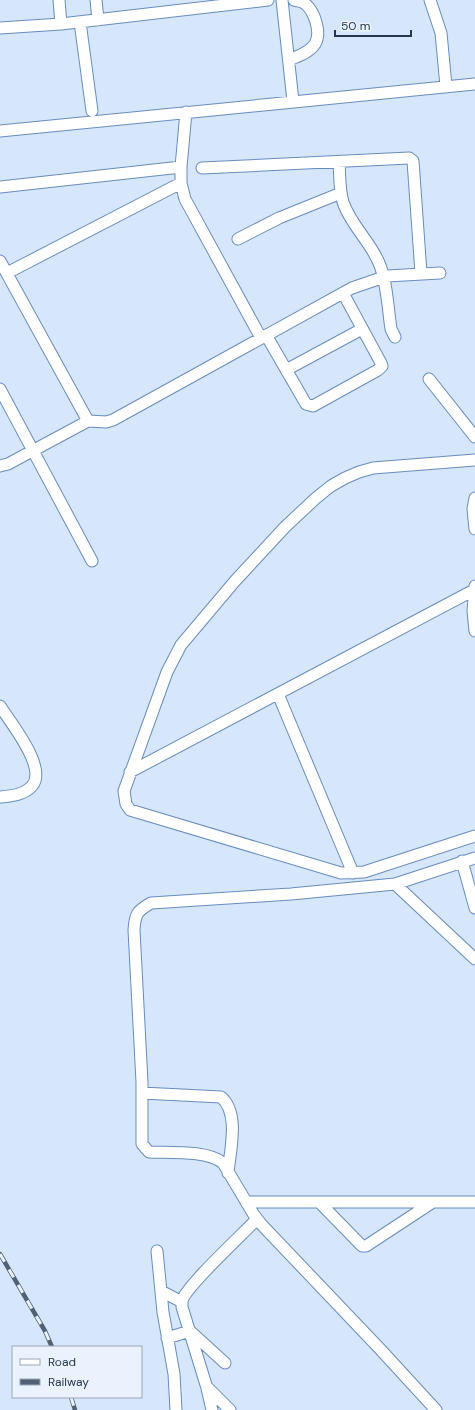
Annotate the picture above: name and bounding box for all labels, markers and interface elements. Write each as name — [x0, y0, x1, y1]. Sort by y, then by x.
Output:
scale bar — [335, 12, 411, 38]
text: 50 m — [341, 18, 370, 34]
legend — [12, 1346, 142, 1398]
text: Road — [48, 1354, 76, 1370]
text: Railway — [48, 1374, 89, 1390]

